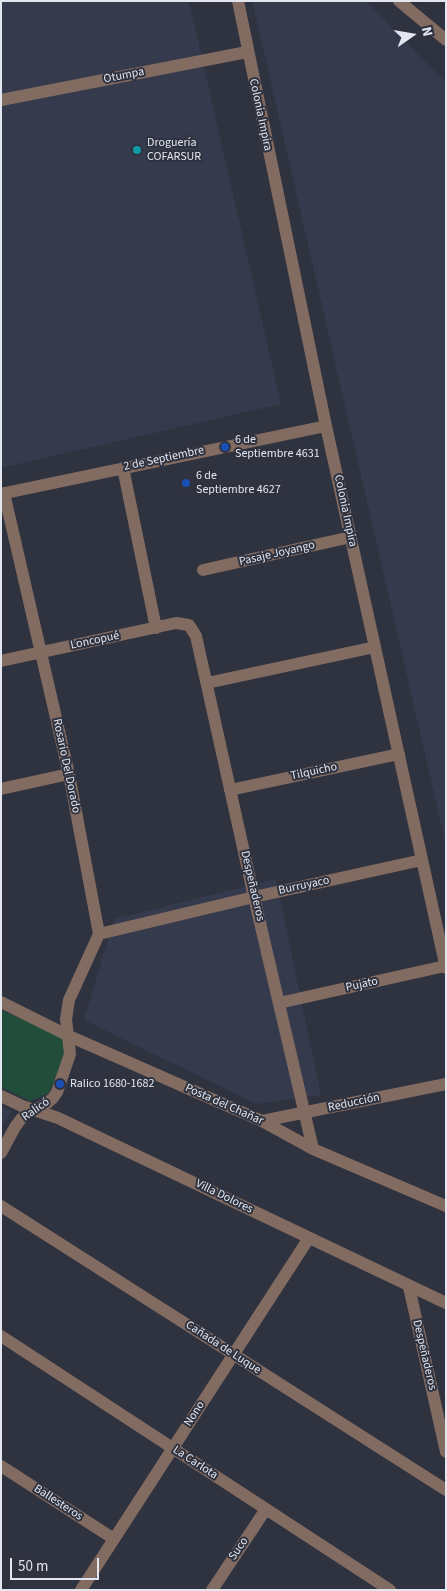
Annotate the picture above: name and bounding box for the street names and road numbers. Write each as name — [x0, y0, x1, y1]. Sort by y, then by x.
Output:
street label: Otumpa — [102, 65, 146, 87]
street label: Colonia Impira — [245, 78, 275, 152]
street label: 2 de Septiembre — [123, 443, 205, 475]
street label: Colonia Impira — [330, 474, 360, 548]
street label: Pasaje Joyango — [238, 538, 316, 570]
street label: Loncopué — [69, 629, 121, 653]
street label: Rosario Del Dorado — [49, 718, 83, 814]
street label: Tilquicho — [289, 760, 339, 784]
street label: Despeñaderos — [237, 849, 267, 923]
street label: Burruyaco — [277, 874, 331, 898]
street label: Pujato — [345, 975, 379, 995]
street label: Posta del Chañar — [183, 1081, 265, 1129]
street label: Reducción — [327, 1090, 381, 1116]
street label: Ralicó — [19, 1095, 53, 1125]
street label: Villa Dolores — [193, 1177, 255, 1217]
street label: Cañada de Luque — [183, 1318, 263, 1378]
street label: Despeñaderos — [409, 1318, 439, 1392]
street label: Nono — [182, 1399, 208, 1429]
street label: La Carlota — [170, 1443, 220, 1483]
street label: Ballesteros — [31, 1482, 85, 1524]
street label: Suco — [226, 1535, 252, 1563]

